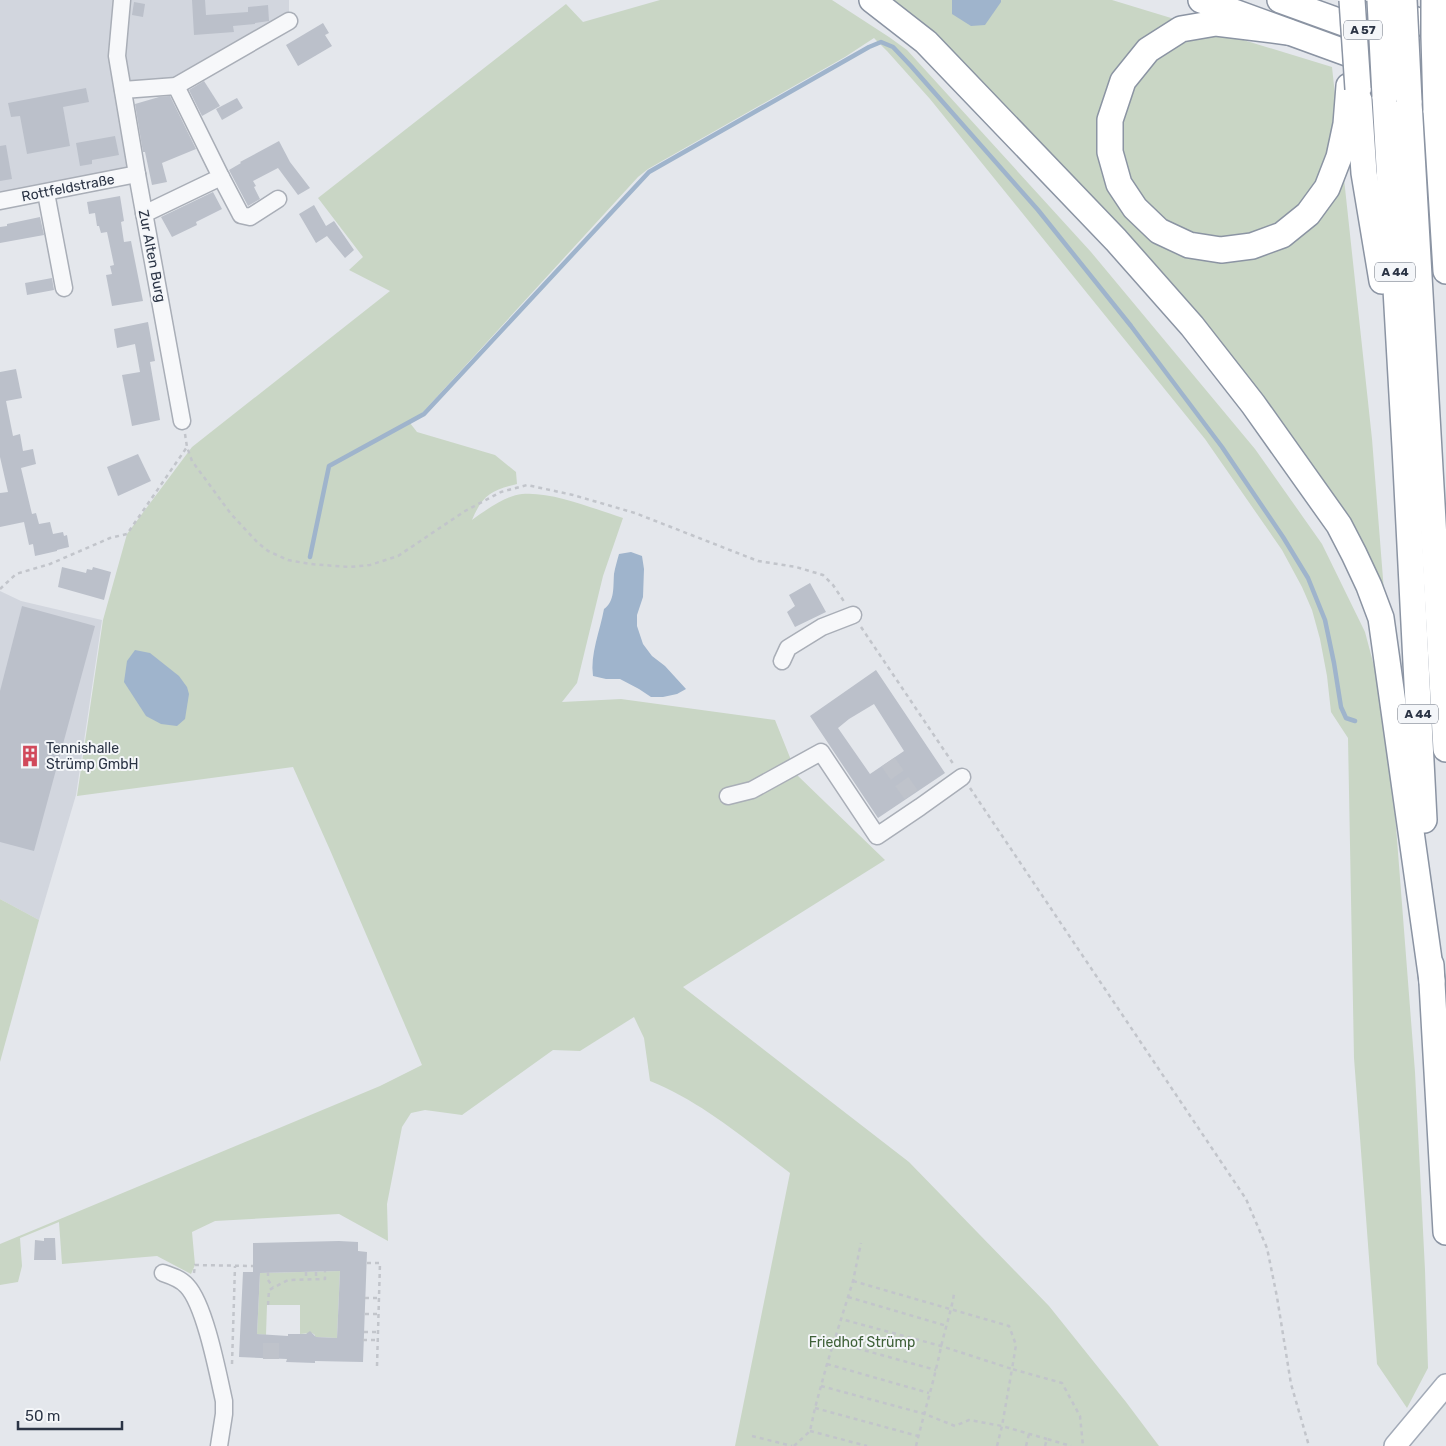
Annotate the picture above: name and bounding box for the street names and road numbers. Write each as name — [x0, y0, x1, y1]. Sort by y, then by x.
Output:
road number: A 57 — [1344, 20, 1382, 40]
street label: Rottfeldstraße — [20, 171, 116, 205]
street label: Zur Alten Burg — [135, 208, 169, 304]
road number: A 44 — [1375, 262, 1415, 282]
road number: A 44 — [1398, 704, 1438, 724]

